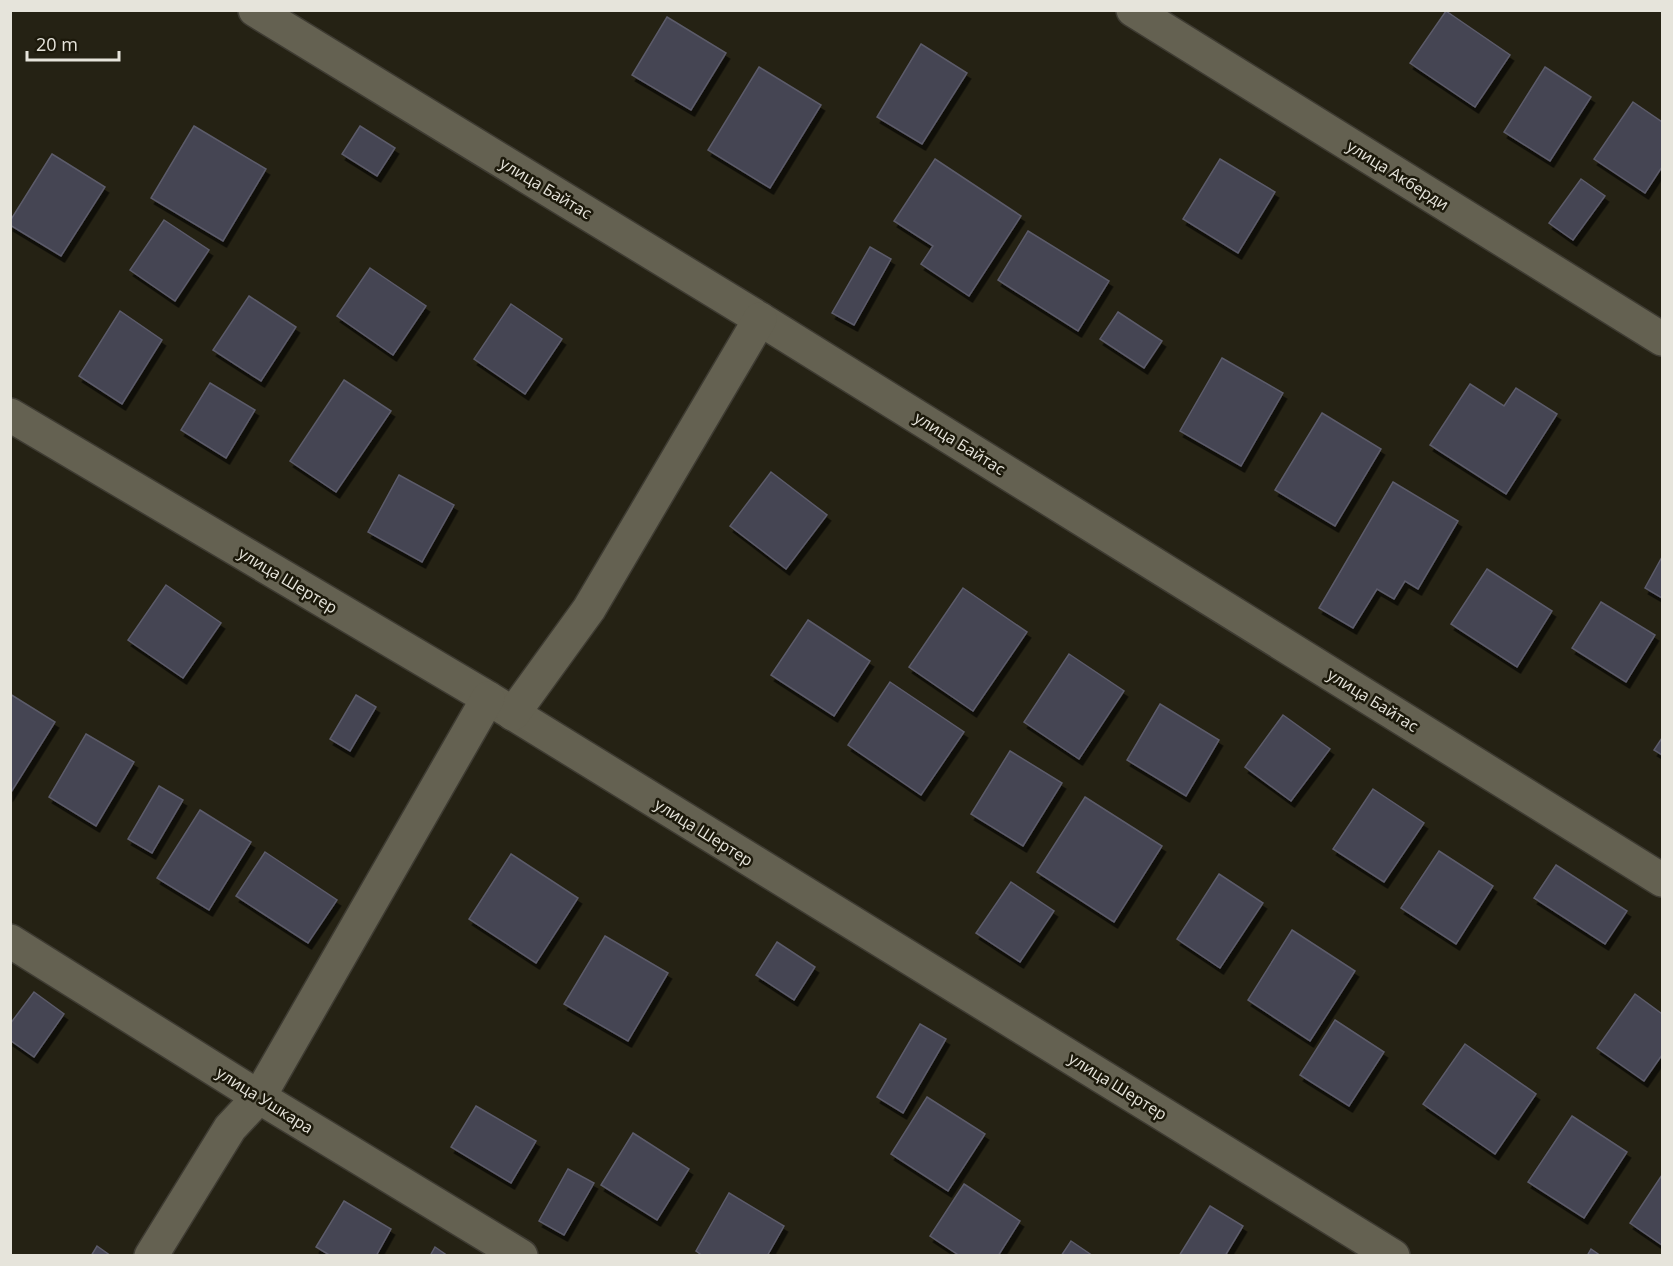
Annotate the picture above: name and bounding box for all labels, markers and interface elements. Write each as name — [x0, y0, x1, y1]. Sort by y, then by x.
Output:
scale bar — [27, 24, 118, 62]
text: 20 m — [36, 32, 78, 56]
street label: улица Акберди — [1343, 135, 1453, 215]
street label: улица Байтас — [496, 152, 596, 224]
street label: улица Байтас — [910, 406, 1010, 480]
street label: улица Шертер — [234, 542, 342, 618]
street label: улица Байтас — [1323, 663, 1423, 737]
street label: улица Шертер — [651, 793, 757, 871]
street label: улица Шертер — [1065, 1047, 1171, 1125]
street label: улица Ушкара — [212, 1061, 318, 1139]

